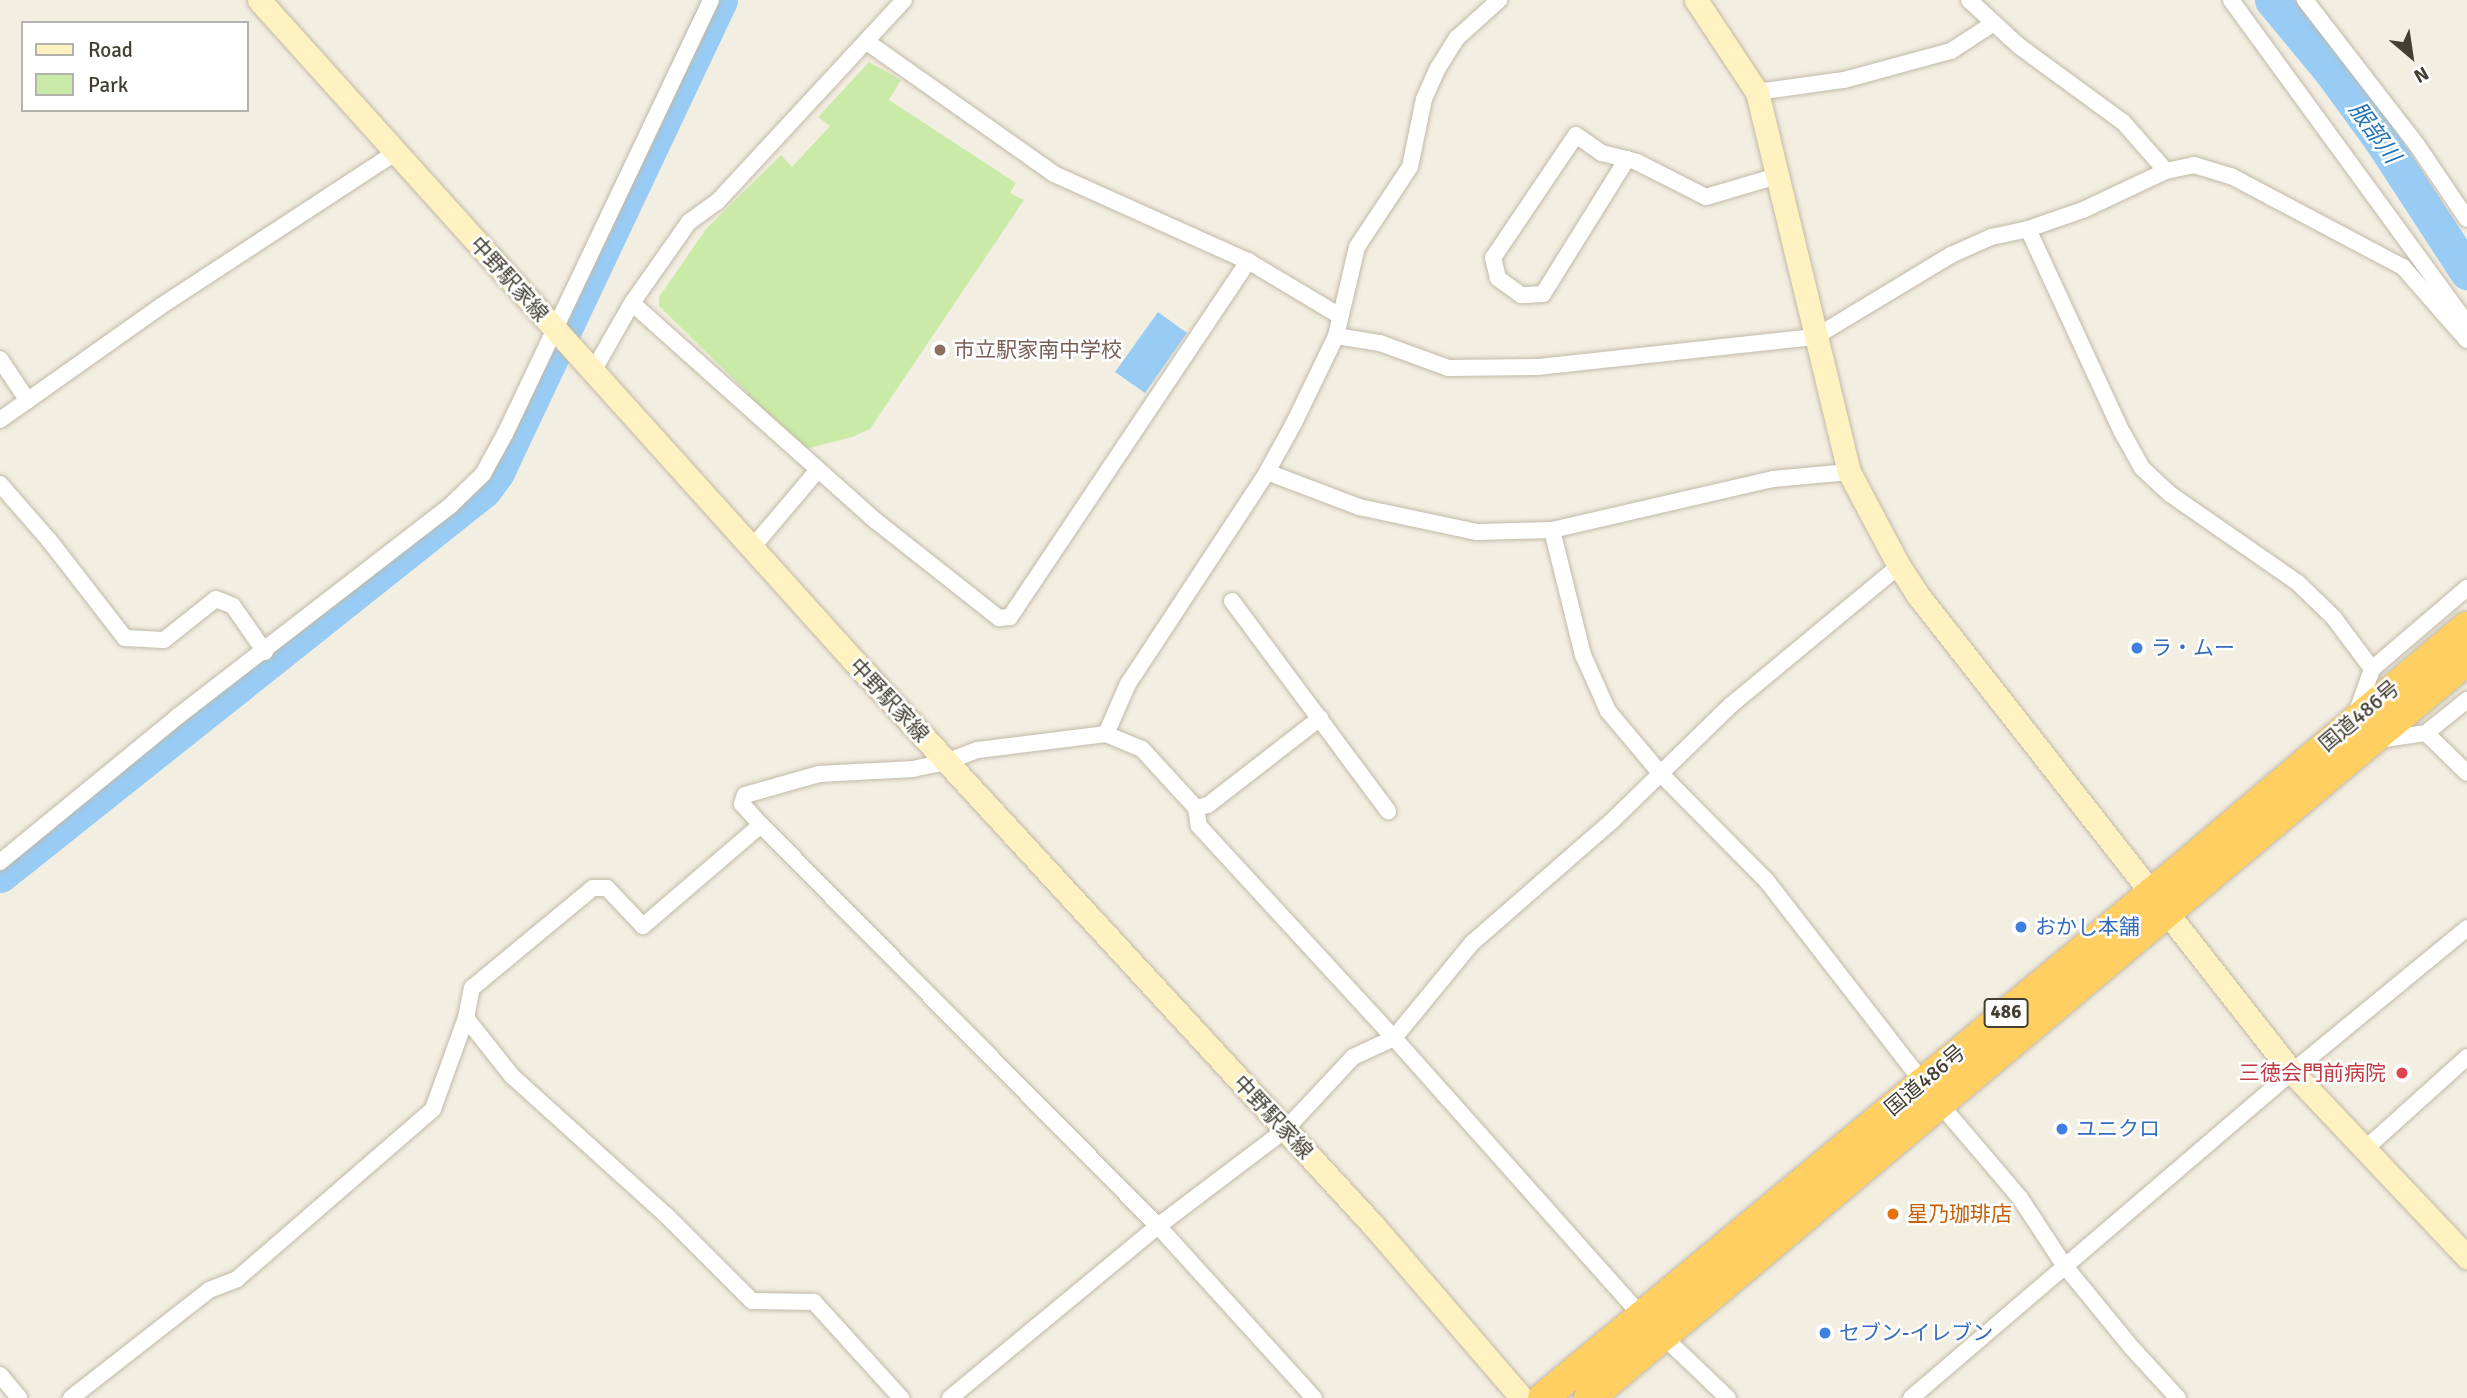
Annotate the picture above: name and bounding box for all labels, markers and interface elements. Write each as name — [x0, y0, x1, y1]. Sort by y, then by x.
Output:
legend — [21, 21, 248, 112]
north arrow — [2376, 21, 2446, 91]
text: Road — [88, 37, 133, 63]
text: N — [2410, 61, 2433, 88]
text: Park — [88, 72, 128, 98]
water label: 服部川 — [2343, 97, 2405, 169]
street label: 中野駅家線 — [465, 232, 553, 326]
place label: 市立駅家南中学校 — [954, 337, 1122, 363]
marker: 市立駅家南中学校 — [932, 342, 948, 358]
place label: ラ・ムー — [2151, 635, 2235, 661]
marker: ラ・ムー — [2129, 640, 2145, 656]
street label: 中野駅家線 — [844, 653, 934, 747]
street label: 国道486号 — [2314, 675, 2404, 757]
place label: おかし本舗 — [2035, 914, 2140, 940]
marker: おかし本舗 — [2013, 919, 2029, 935]
road number: 486 — [1983, 998, 2029, 1028]
street label: 国道486号 — [1880, 1039, 1970, 1121]
place label: 三徳会門前病院 — [2239, 1060, 2386, 1086]
marker: 三徳会門前病院 — [2392, 1063, 2412, 1083]
street label: 中野駅家線 — [1228, 1070, 1318, 1164]
place label: ユニクロ — [2076, 1116, 2160, 1142]
marker: ユニクロ — [2054, 1121, 2070, 1137]
place label: 星乃珈琲店 — [1907, 1201, 2012, 1227]
marker: 星乃珈琲店 — [1885, 1206, 1901, 1222]
place label: セブン-イレブン — [1839, 1320, 1993, 1346]
marker: セブン-イレブン — [1817, 1325, 1833, 1341]

